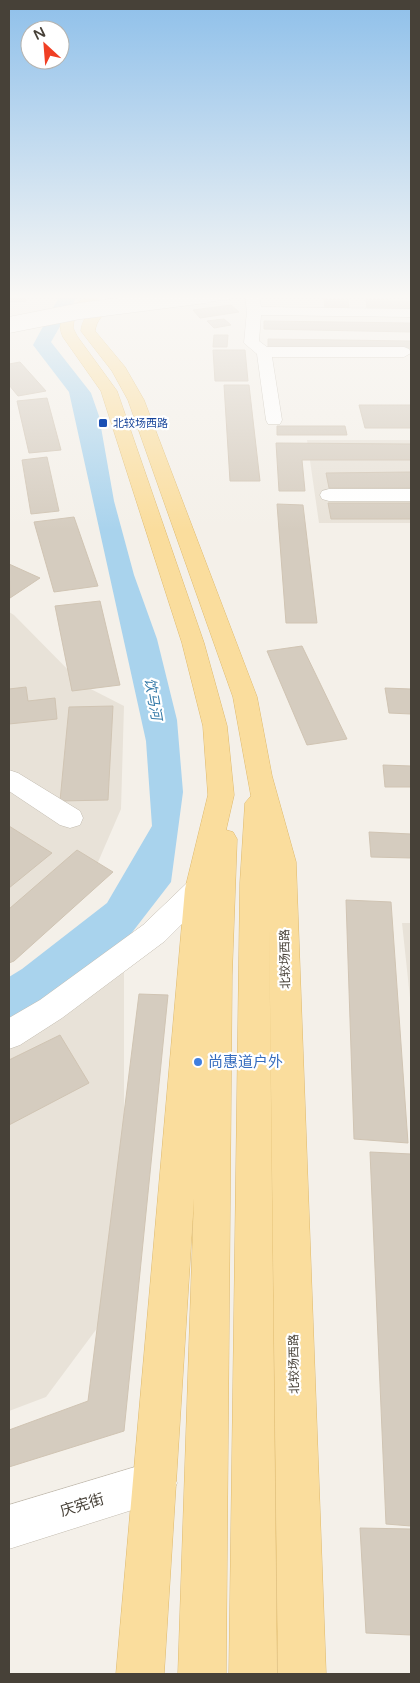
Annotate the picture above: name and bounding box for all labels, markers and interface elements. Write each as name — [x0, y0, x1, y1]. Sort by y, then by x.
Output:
north arrow — [20, 20, 70, 70]
text: N — [31, 24, 48, 44]
marker: 北较场西路 — [97, 417, 109, 429]
place label: 北较场西路 — [113, 417, 168, 430]
water label: 饮马河 — [141, 677, 166, 724]
street label: 北较场西路 — [277, 929, 293, 989]
place label: 尚惠道户外 — [208, 1053, 283, 1071]
marker: 尚惠道户外 — [192, 1056, 204, 1068]
street label: 北较场西路 — [286, 1334, 302, 1394]
street label: 庆宪街 — [58, 1490, 106, 1520]

